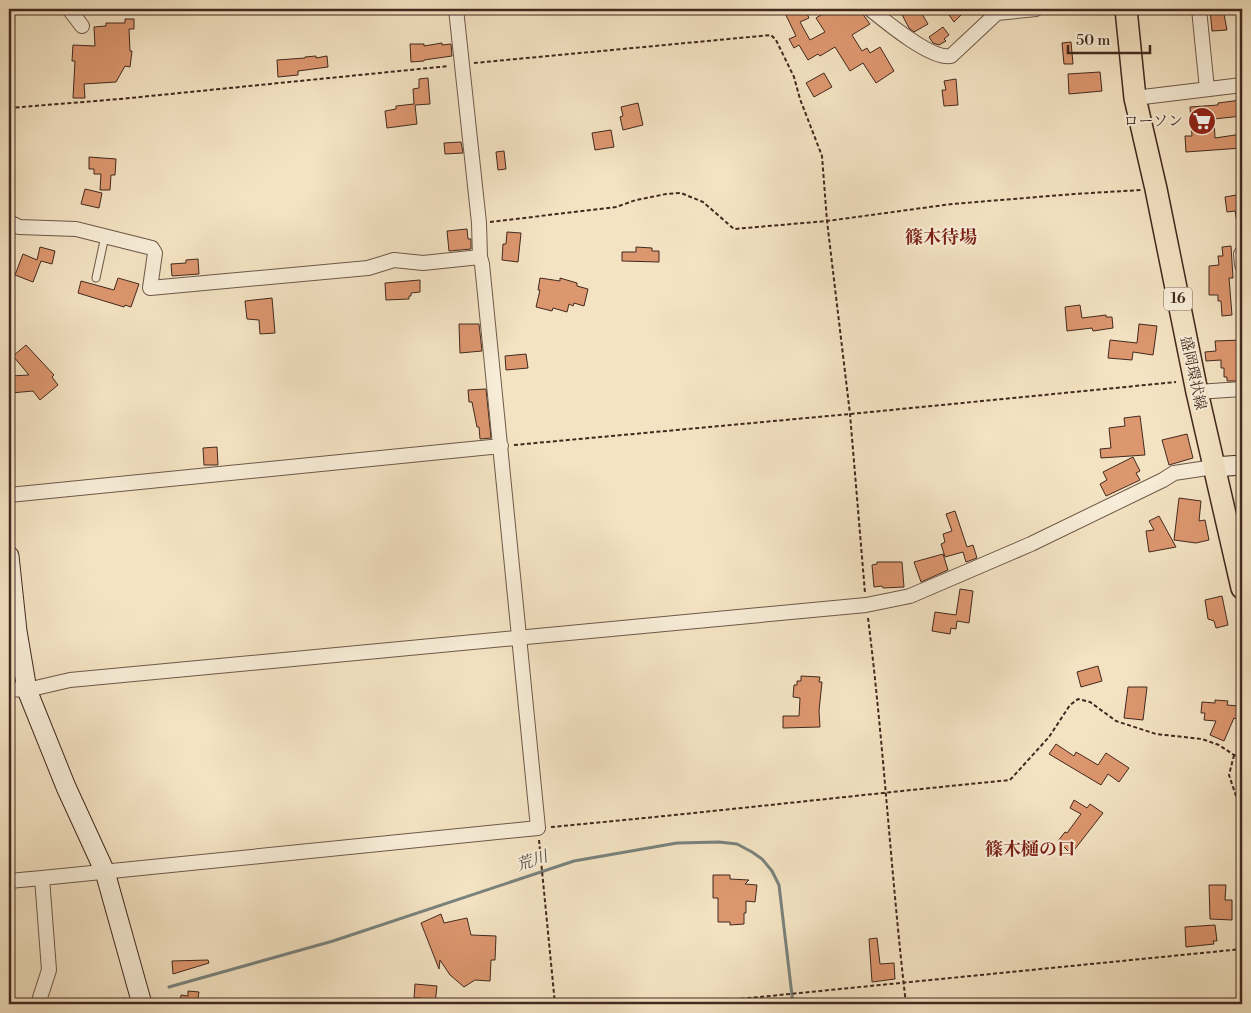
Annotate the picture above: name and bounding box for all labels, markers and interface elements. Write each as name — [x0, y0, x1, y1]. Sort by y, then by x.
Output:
scale bar — [1068, 22, 1151, 54]
text: 50 m — [1076, 31, 1110, 50]
supermarket icon: ローソン — [1187, 106, 1217, 136]
place label: ローソン — [1124, 112, 1183, 131]
district label: 篠木待場 — [905, 226, 977, 249]
road number: 16 — [1164, 288, 1192, 310]
street label: 盛岡環状線 — [1176, 334, 1210, 412]
district label: 篠木樋の口 — [985, 838, 1075, 861]
water label: 荒川 — [514, 846, 552, 875]

